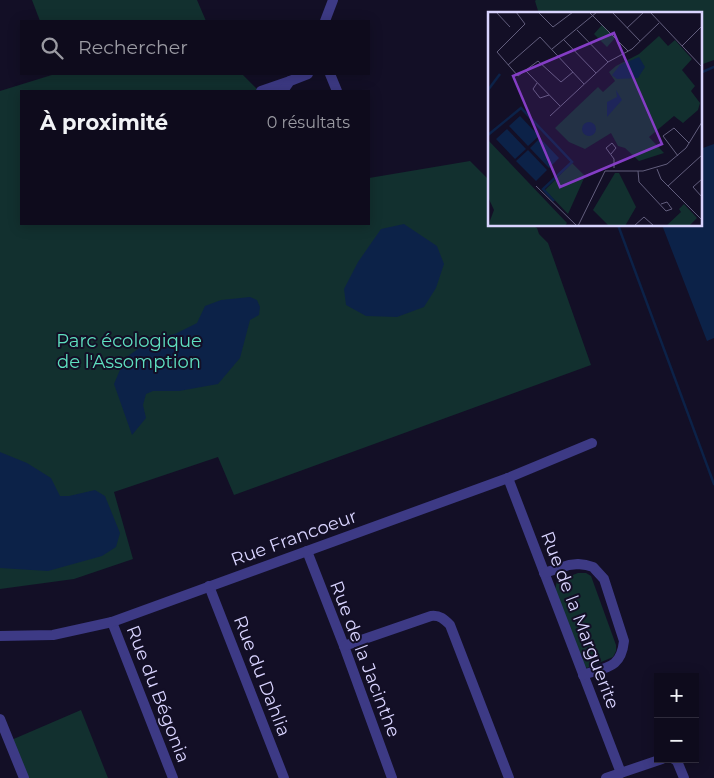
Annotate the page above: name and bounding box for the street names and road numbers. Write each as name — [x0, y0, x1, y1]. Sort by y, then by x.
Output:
street label: Rue Francoeur — [228, 505, 360, 571]
street label: Rue de la Marguerite — [536, 528, 624, 712]
street label: Rue de la Jacinthe — [325, 578, 405, 740]
street label: Rue du Dahlia — [229, 612, 295, 740]
street label: Rue du Bégonia — [122, 622, 194, 766]

